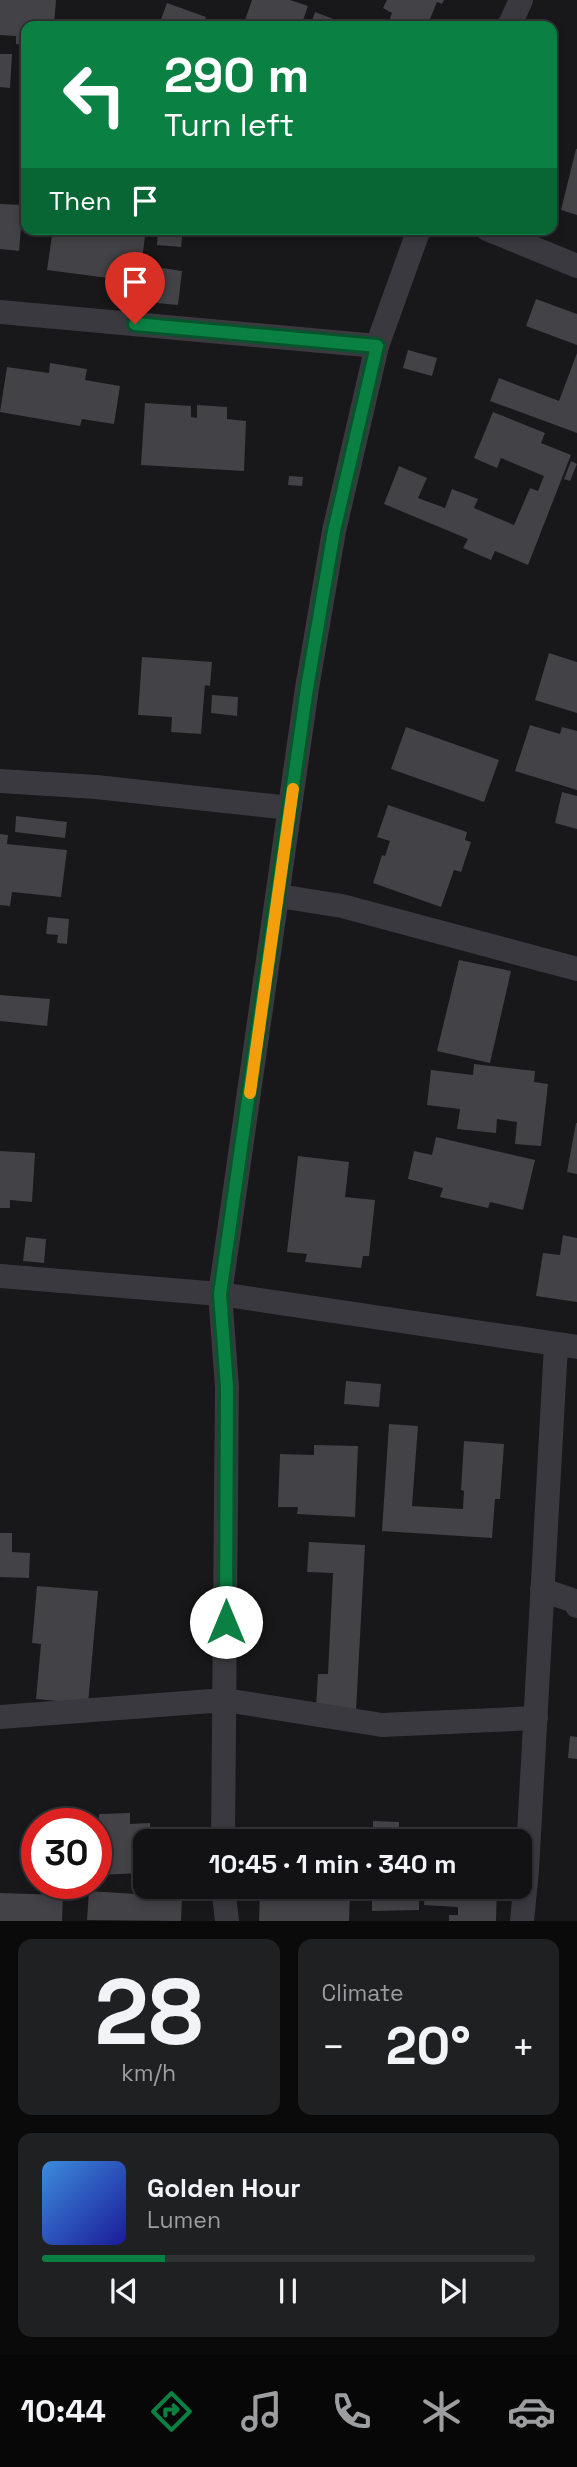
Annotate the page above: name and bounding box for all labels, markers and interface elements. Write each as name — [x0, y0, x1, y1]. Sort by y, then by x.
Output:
text: 290 m — [164, 44, 309, 106]
icon: left — [49, 49, 140, 140]
text: Turn left — [164, 105, 294, 145]
icon: arrive — [126, 182, 164, 220]
text: Then — [49, 184, 112, 218]
pin — [105, 252, 165, 324]
icon: arrive — [116, 263, 154, 301]
position arrow — [189, 1585, 263, 1659]
speed limit sign: 30 — [21, 1808, 112, 1899]
text: 10:45 · 1 min · 340 m — [209, 1847, 456, 1881]
text: 28 — [94, 1954, 203, 2071]
text: Climate — [322, 1978, 404, 2008]
text: 20° — [386, 2013, 471, 2079]
text: − — [322, 2023, 345, 2071]
text: + — [511, 2023, 535, 2071]
text: km/h — [121, 2058, 176, 2088]
text: Golden Hour — [147, 2171, 301, 2205]
text: Lumen — [147, 2205, 221, 2235]
icon: previous — [105, 2272, 143, 2310]
icon: pause — [269, 2272, 307, 2310]
icon: next — [434, 2272, 472, 2310]
icon: directions — [147, 2387, 196, 2436]
icon: music — [237, 2387, 286, 2436]
icon: phone — [327, 2387, 376, 2436]
icon: climate — [417, 2387, 466, 2436]
icon: car — [507, 2387, 556, 2436]
text: 10:44 — [21, 2391, 106, 2431]

